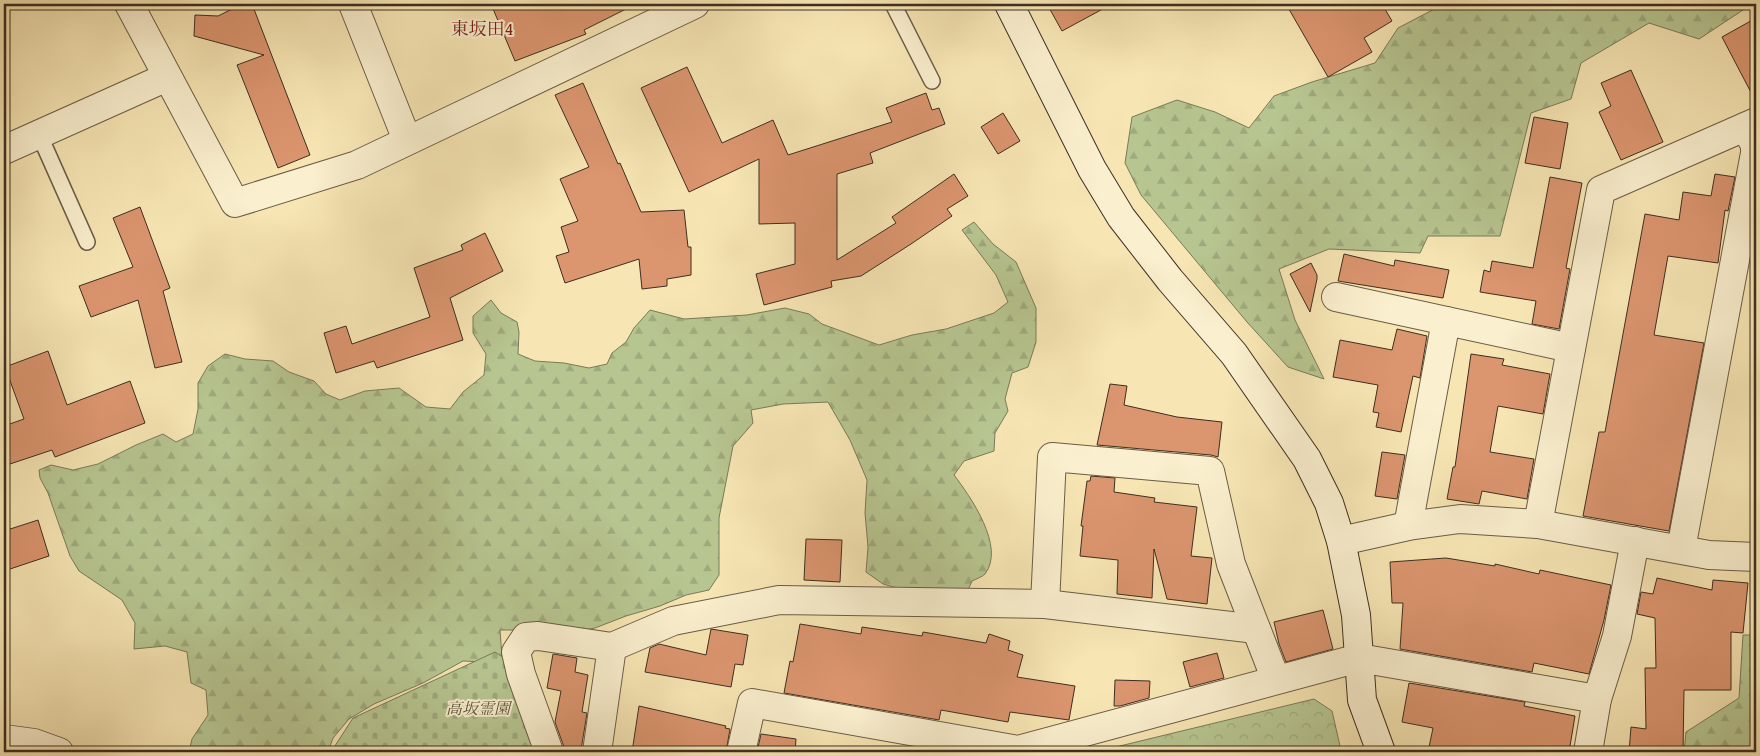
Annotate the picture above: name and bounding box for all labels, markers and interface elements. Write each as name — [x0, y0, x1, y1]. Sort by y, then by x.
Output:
district label: 東坂田4 — [451, 15, 513, 42]
park label: 高坂霊園 — [446, 696, 513, 720]

